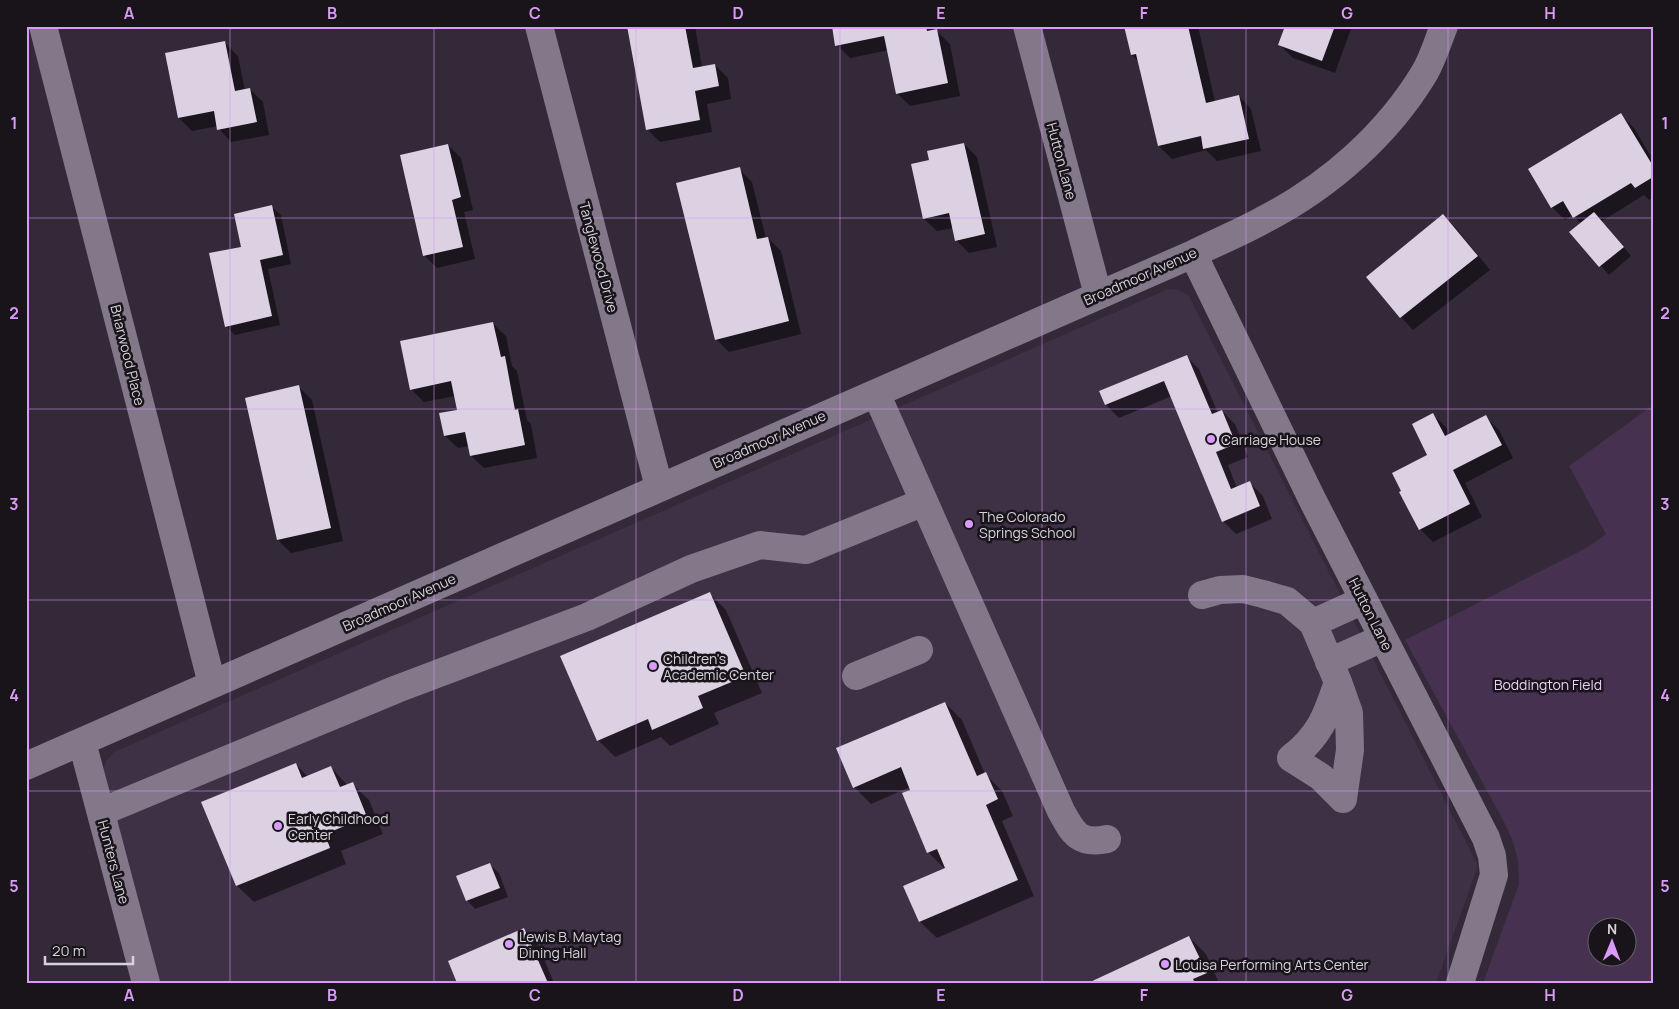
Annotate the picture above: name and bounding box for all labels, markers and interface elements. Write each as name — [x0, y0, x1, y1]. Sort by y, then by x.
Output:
text: A — [124, 2, 135, 24]
text: B — [327, 2, 337, 24]
text: C — [529, 2, 541, 24]
text: D — [732, 2, 744, 24]
text: E — [936, 2, 946, 24]
text: F — [1140, 2, 1149, 24]
text: G — [1341, 2, 1353, 24]
text: H — [1544, 2, 1556, 24]
text: 1 — [10, 112, 18, 134]
text: 1 — [1661, 112, 1669, 134]
street label: Hutton Lane — [1043, 120, 1081, 202]
street label: Tanglewood Drive — [575, 200, 623, 314]
street label: Broadmoor Avenue — [1080, 243, 1200, 309]
text: 2 — [9, 302, 19, 324]
text: 2 — [1660, 302, 1670, 324]
street label: Briarwood Place — [106, 303, 150, 407]
street label: Broadmoor Avenue — [709, 406, 829, 472]
place label: Carriage House — [1221, 430, 1321, 449]
marker: Carriage House — [1205, 433, 1217, 445]
text: 3 — [9, 493, 19, 515]
text: 3 — [1660, 493, 1670, 515]
place label: The Colorado Springs School — [979, 507, 1076, 542]
marker: The Colorado Springs School — [963, 518, 975, 530]
street label: Broadmoor Avenue — [339, 569, 459, 635]
street label: Hutton Lane — [1345, 574, 1397, 654]
place label: Children's Academic Center — [663, 649, 774, 684]
marker: Children's Academic Center — [647, 660, 659, 672]
park label: Boddington Field — [1494, 675, 1602, 694]
text: 4 — [9, 684, 19, 706]
text: 4 — [1660, 684, 1670, 706]
place label: Early Childhood Center — [288, 809, 389, 844]
street label: Hunters Lane — [94, 818, 134, 906]
marker: Early Childhood Center — [272, 820, 284, 832]
text: 5 — [9, 875, 19, 897]
text: 5 — [1660, 875, 1670, 897]
north arrow — [1586, 916, 1636, 966]
text: N — [1607, 919, 1617, 938]
place label: Lewis B. Maytag Dining Hall — [519, 927, 621, 962]
scale bar — [45, 934, 132, 966]
marker: Lewis B. Maytag Dining Hall — [503, 938, 515, 950]
text: 20 m — [52, 940, 85, 961]
place label: Louisa Performing Arts Center — [1175, 955, 1369, 974]
marker: Louisa Performing Arts Center — [1159, 958, 1171, 970]
text: A — [124, 984, 135, 1006]
text: B — [327, 984, 337, 1006]
text: C — [529, 984, 541, 1006]
text: D — [732, 984, 744, 1006]
text: E — [936, 984, 946, 1006]
text: F — [1140, 984, 1149, 1006]
text: G — [1341, 984, 1353, 1006]
text: H — [1544, 984, 1556, 1006]

